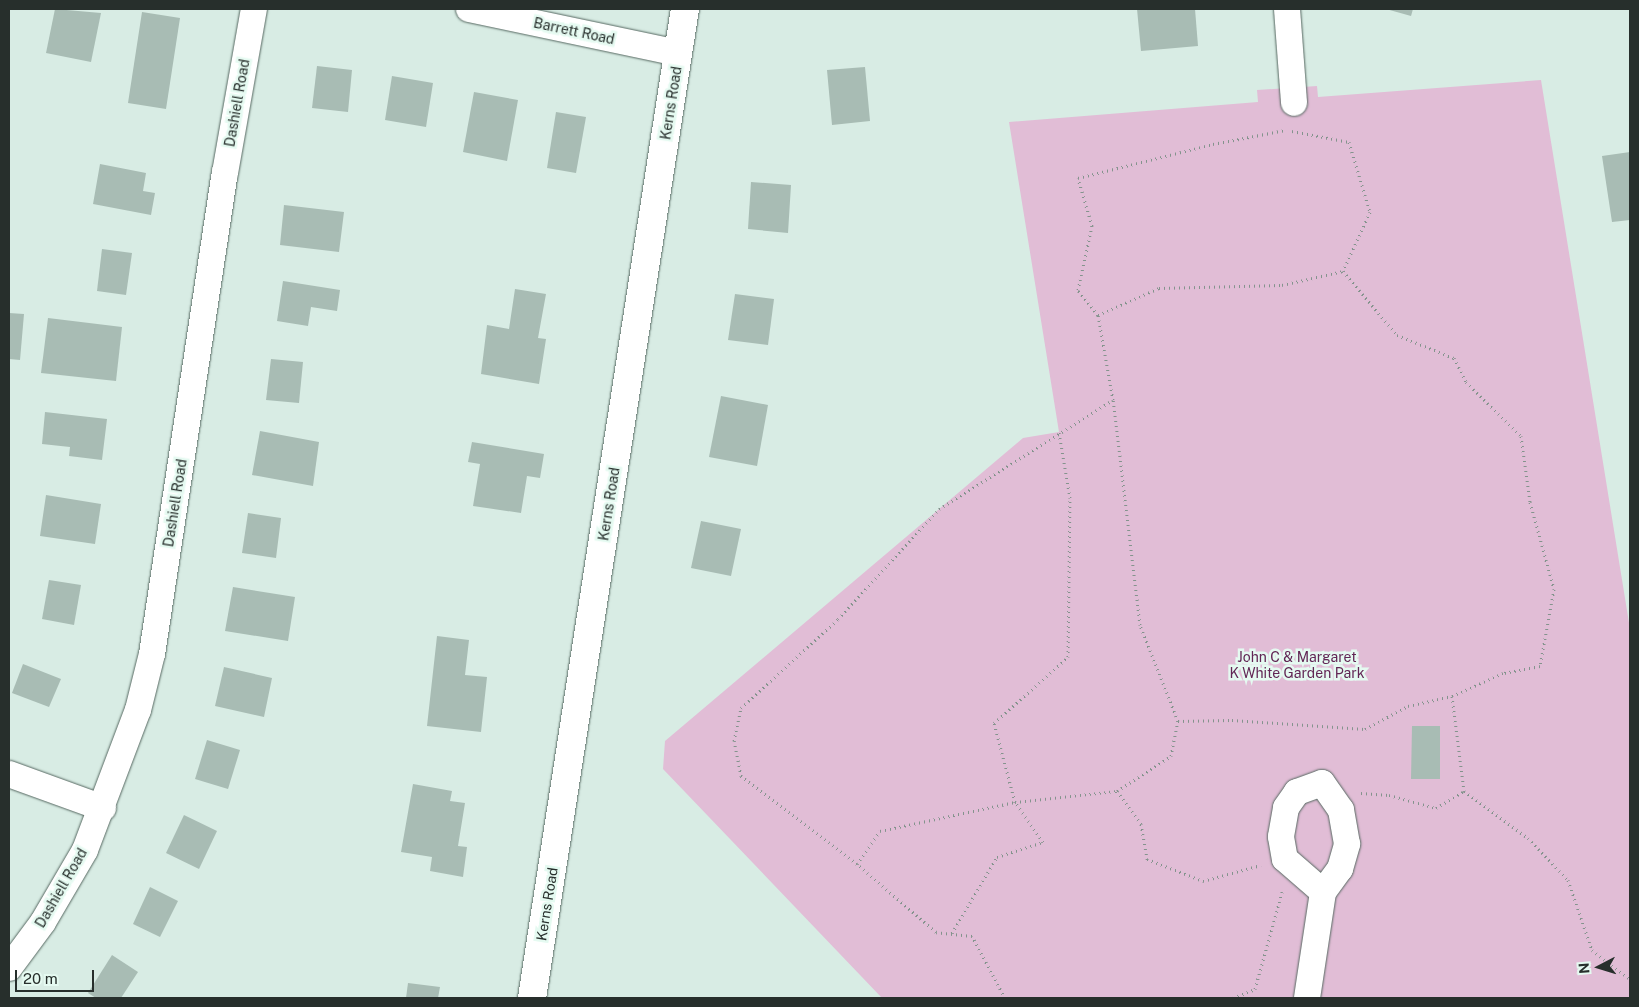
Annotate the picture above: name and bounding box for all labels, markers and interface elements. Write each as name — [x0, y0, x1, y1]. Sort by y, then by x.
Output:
street label: Barrett Road — [532, 14, 616, 48]
street label: Dashiell Road — [221, 58, 253, 148]
street label: Kerns Road — [657, 65, 685, 141]
street label: Dashiell Road — [160, 458, 190, 548]
street label: Kerns Road — [595, 466, 623, 542]
park label: John C & Margaret K White Garden Park — [1229, 649, 1365, 682]
street label: Dashiell Road — [32, 845, 90, 931]
street label: Kerns Road — [533, 866, 561, 942]
north arrow — [1574, 942, 1624, 992]
scale bar — [18, 960, 96, 992]
text: N — [1576, 962, 1593, 974]
text: 20 m — [23, 970, 58, 987]

